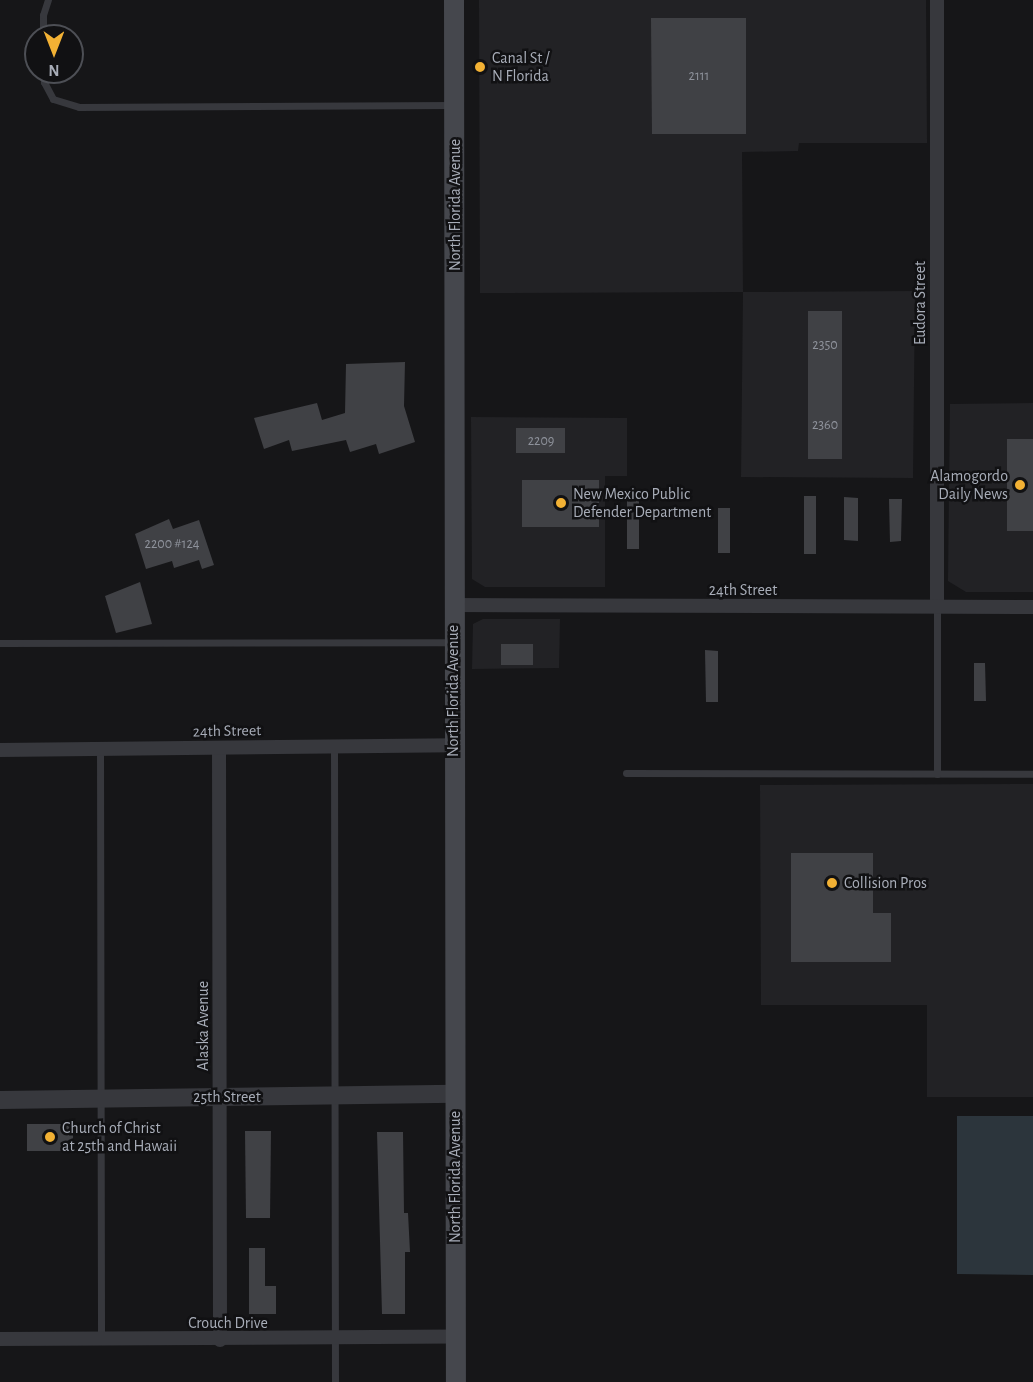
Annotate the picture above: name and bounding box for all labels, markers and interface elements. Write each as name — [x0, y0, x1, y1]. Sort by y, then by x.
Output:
north arrow — [24, 24, 84, 84]
place label: Canal St / N Florida — [492, 48, 550, 86]
marker: Canal St / N Florida — [473, 60, 487, 74]
text: N — [48, 62, 60, 78]
house number: 2111 — [689, 68, 709, 84]
street label: North Florida Avenue — [445, 139, 465, 271]
street label: Eudora Street — [910, 261, 930, 345]
house number: 2350 — [812, 337, 838, 353]
house number: 2360 — [812, 417, 838, 433]
house number: 2209 — [528, 433, 554, 449]
place label: Alamogordo Daily News — [930, 466, 1008, 504]
marker: Alamogordo Daily News — [1013, 478, 1027, 492]
place label: New Mexico Public Defender Department — [573, 484, 711, 522]
marker: New Mexico Public Defender Department — [554, 496, 568, 510]
house number: 2200 #124 — [145, 536, 199, 552]
street label: 24th Street — [709, 580, 777, 600]
street label: North Florida Avenue — [443, 625, 463, 757]
street label: 24th Street — [192, 721, 262, 741]
place label: Collision Pros — [844, 873, 927, 893]
marker: Collision Pros — [825, 876, 839, 890]
street label: Alaska Avenue — [193, 981, 213, 1071]
street label: 25th Street — [193, 1087, 261, 1107]
street label: North Florida Avenue — [445, 1111, 465, 1243]
place label: Church of Christ at 25th and Hawaii — [62, 1118, 177, 1156]
marker: Church of Christ at 25th and Hawaii — [43, 1130, 57, 1144]
street label: Crouch Drive — [188, 1313, 268, 1333]

